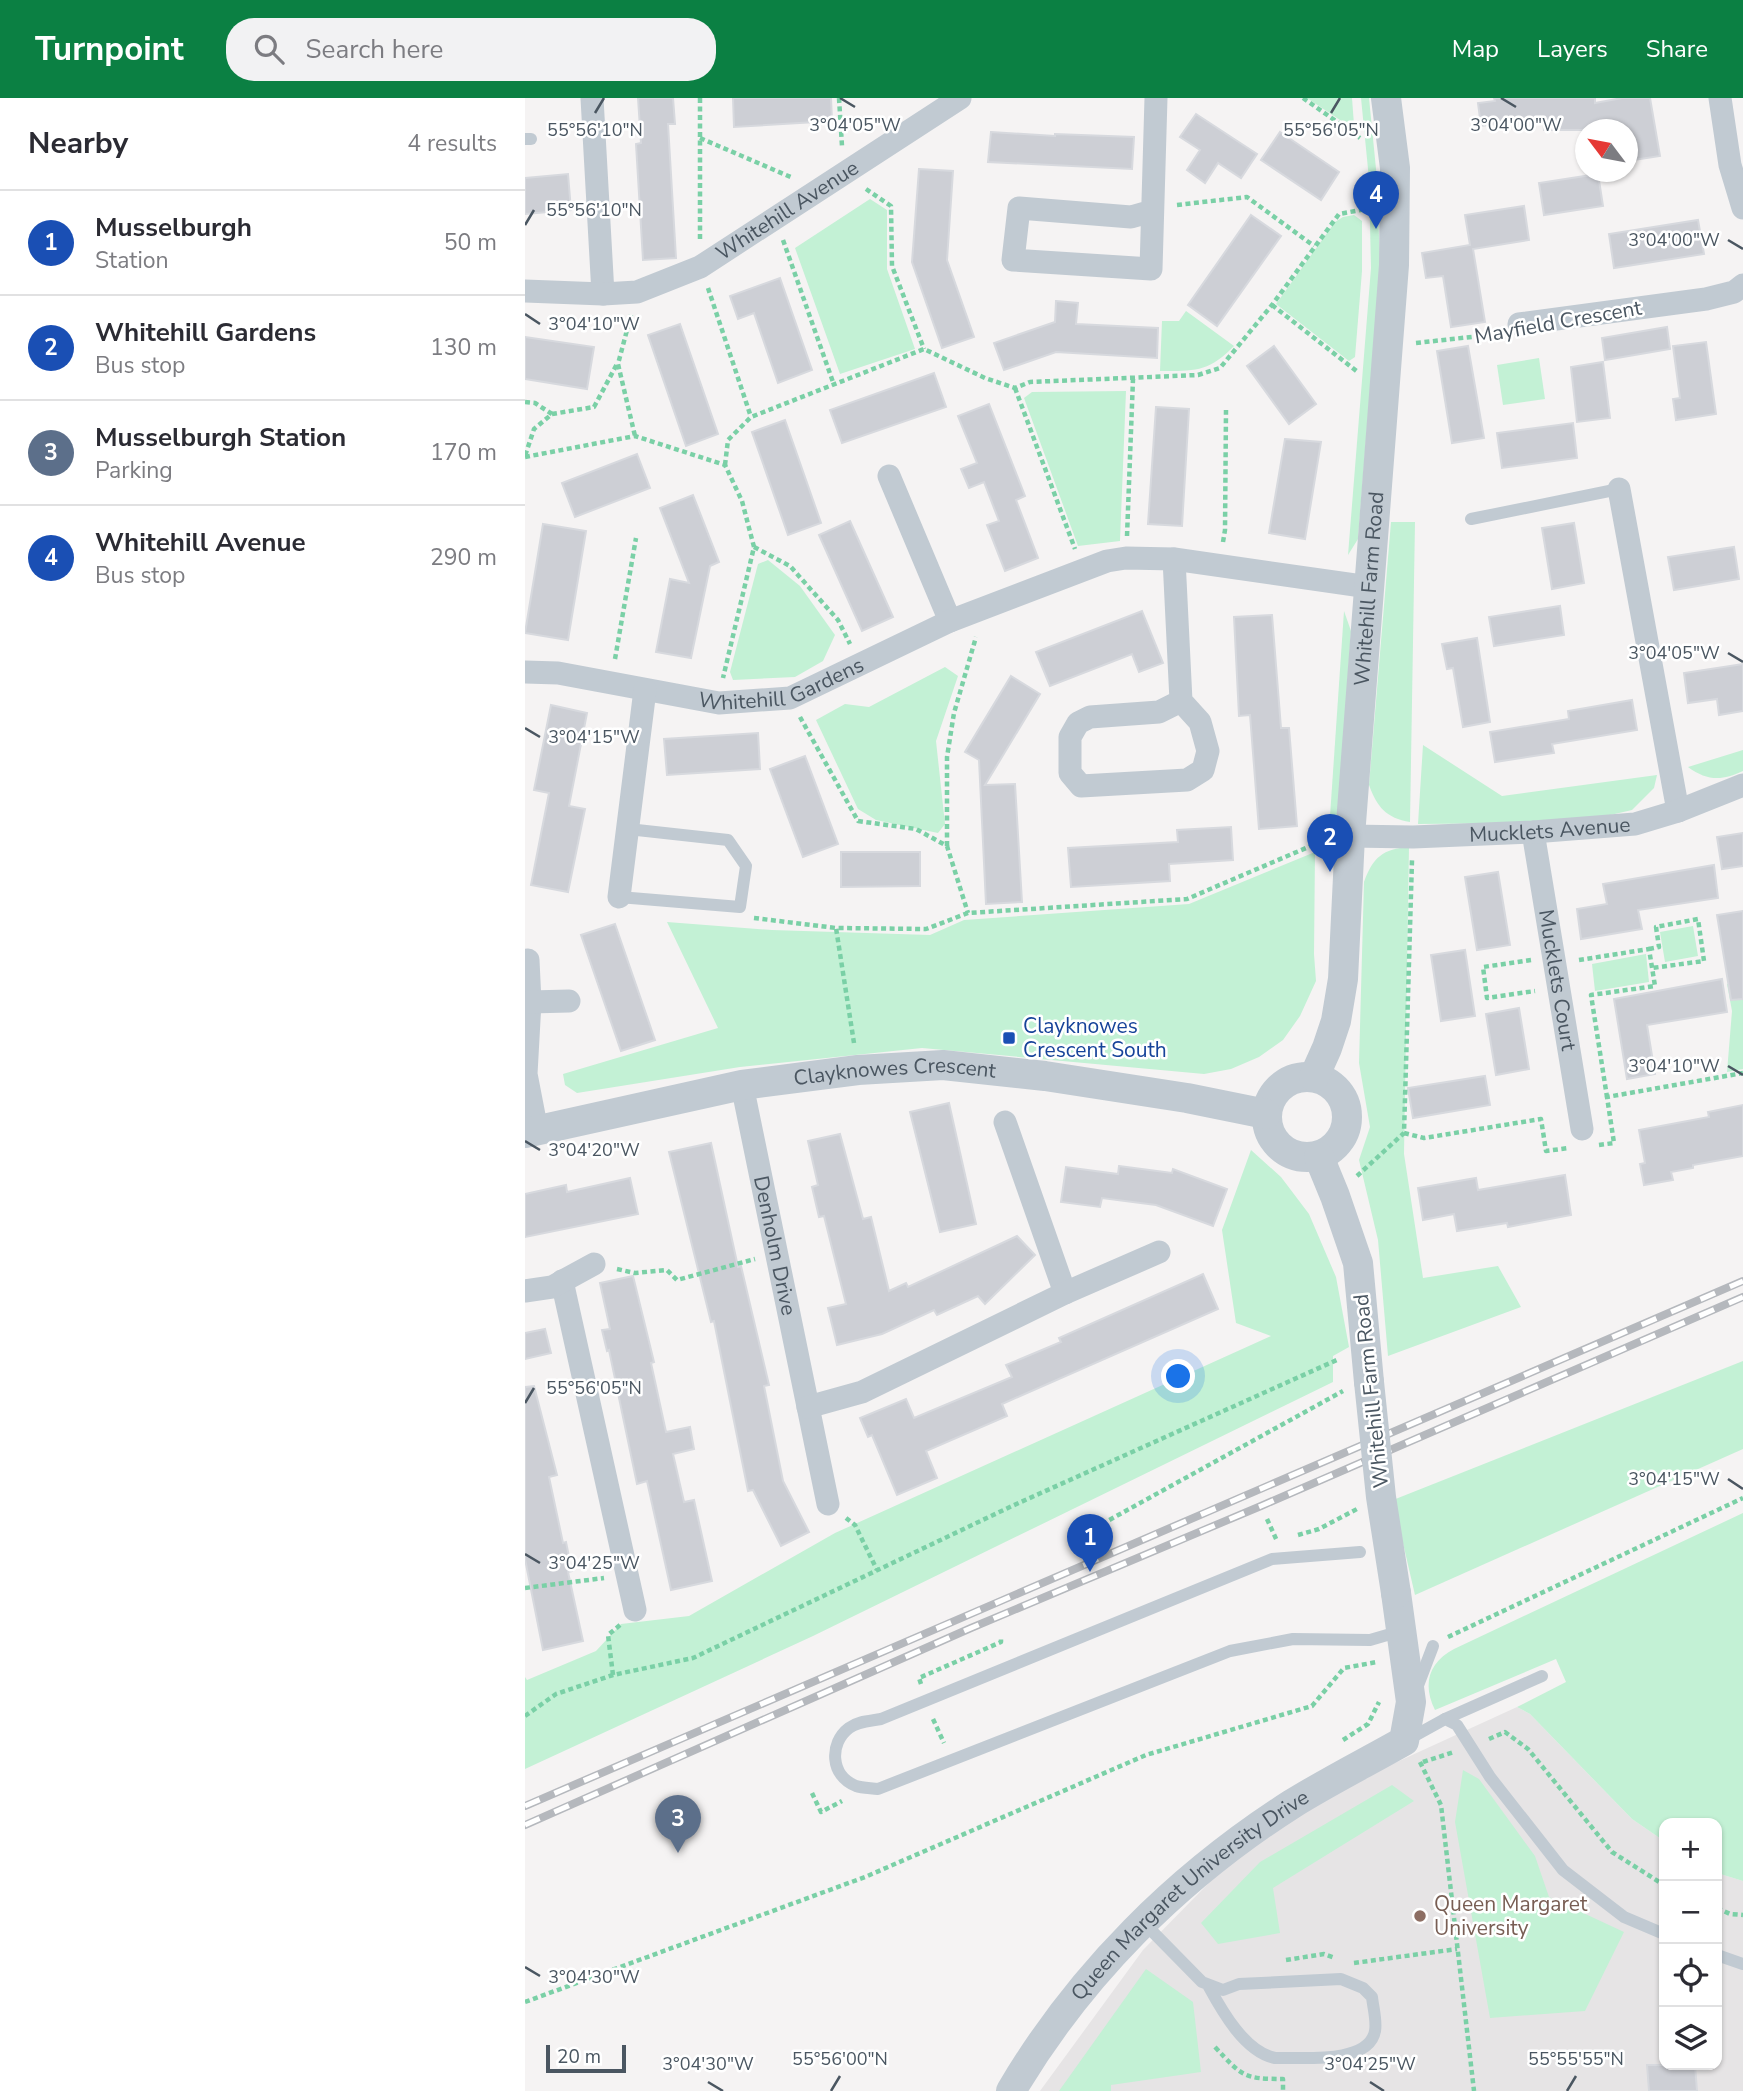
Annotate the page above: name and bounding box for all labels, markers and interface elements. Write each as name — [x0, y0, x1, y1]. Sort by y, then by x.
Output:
search box — [226, 18, 716, 81]
text: Turnpoint — [35, 27, 184, 72]
icon: search — [250, 30, 288, 68]
text: Search here — [306, 32, 443, 67]
text: Map — [1452, 33, 1499, 65]
text: Layers — [1537, 33, 1608, 65]
text: Share — [1646, 33, 1708, 65]
text: 3°04'05"W — [809, 113, 901, 137]
text: 3°04'00"W — [1470, 113, 1562, 137]
text: 55°56'10"N — [547, 118, 643, 142]
text: 55°56'05"N — [1283, 118, 1379, 142]
north arrow — [1575, 119, 1638, 182]
text: Nearby — [28, 123, 128, 164]
text: 4 results — [407, 128, 497, 159]
street label: Whitehill Avenue — [711, 154, 864, 267]
pin: 4 — [1353, 171, 1399, 229]
text: 55°56'10"N — [546, 198, 642, 222]
text: Musselburgh — [95, 210, 252, 245]
text: 1 — [44, 227, 58, 258]
text: 50 m — [444, 227, 497, 258]
text: 3°04'00"W — [1628, 228, 1720, 252]
text: Station — [95, 245, 169, 276]
street label: Mayfield Crescent — [1472, 293, 1644, 350]
text: 3°04'10"W — [548, 312, 640, 336]
text: Whitehill Gardens — [95, 315, 316, 350]
text: 2 — [44, 332, 58, 363]
text: 130 m — [430, 332, 497, 363]
text: Bus stop — [95, 350, 186, 381]
text: Musselburgh Station — [95, 420, 346, 455]
text: 3 — [44, 437, 58, 468]
text: 170 m — [430, 437, 497, 468]
text: Parking — [95, 455, 173, 486]
street label: Whitehill Farm Road — [1348, 490, 1391, 687]
text: Whitehill Avenue — [95, 525, 306, 560]
text: 4 — [44, 542, 58, 573]
text: 290 m — [430, 542, 497, 573]
text: Bus stop — [95, 560, 186, 591]
text: 3°04'05"W — [1628, 641, 1720, 665]
street label: Whitehill Gardens — [696, 651, 868, 717]
text: 3°04'15"W — [548, 725, 640, 749]
street label: Mucklets Avenue — [1469, 810, 1632, 849]
pin: 2 — [1307, 814, 1353, 872]
street label: Mucklets Court — [1532, 907, 1583, 1053]
place label: Clayknowes Crescent South — [1023, 1012, 1167, 1064]
marker: Clayknowes Crescent South — [1001, 1030, 1017, 1046]
street label: Clayknowes Crescent — [792, 1051, 998, 1092]
text: 3°04'10"W — [1628, 1054, 1720, 1078]
text: 3°04'20"W — [548, 1138, 640, 1162]
street label: Denholm Drive — [747, 1173, 803, 1318]
street label: Whitehill Farm Road — [1347, 1293, 1395, 1489]
your location — [1161, 1359, 1195, 1393]
text: 55°56'05"N — [546, 1376, 642, 1400]
text: 3°04'15"W — [1628, 1467, 1720, 1491]
pin: 1 — [1067, 1514, 1113, 1572]
text: 3°04'25"W — [548, 1551, 640, 1575]
street label: Queen Margaret University Drive — [1065, 1783, 1314, 2006]
pin: 3 — [655, 1795, 701, 1853]
map controls — [1659, 1818, 1722, 2070]
button: + — [1659, 1818, 1722, 1881]
button: − — [1659, 1881, 1722, 1944]
place label: Queen Margaret University — [1434, 1890, 1588, 1942]
marker: Queen Margaret University — [1412, 1908, 1428, 1924]
button: locate — [1659, 1944, 1722, 2007]
text: 3°04'30"W — [548, 1965, 640, 1989]
button: layers — [1659, 2007, 1722, 2070]
scale bar — [546, 2042, 627, 2074]
text: 20 m — [557, 2044, 601, 2070]
text: 55°56'00"N — [792, 2047, 888, 2071]
text: 55°55'55"N — [1528, 2047, 1624, 2071]
text: 3°04'30"W — [662, 2052, 754, 2076]
text: 3°04'25"W — [1324, 2052, 1416, 2076]

